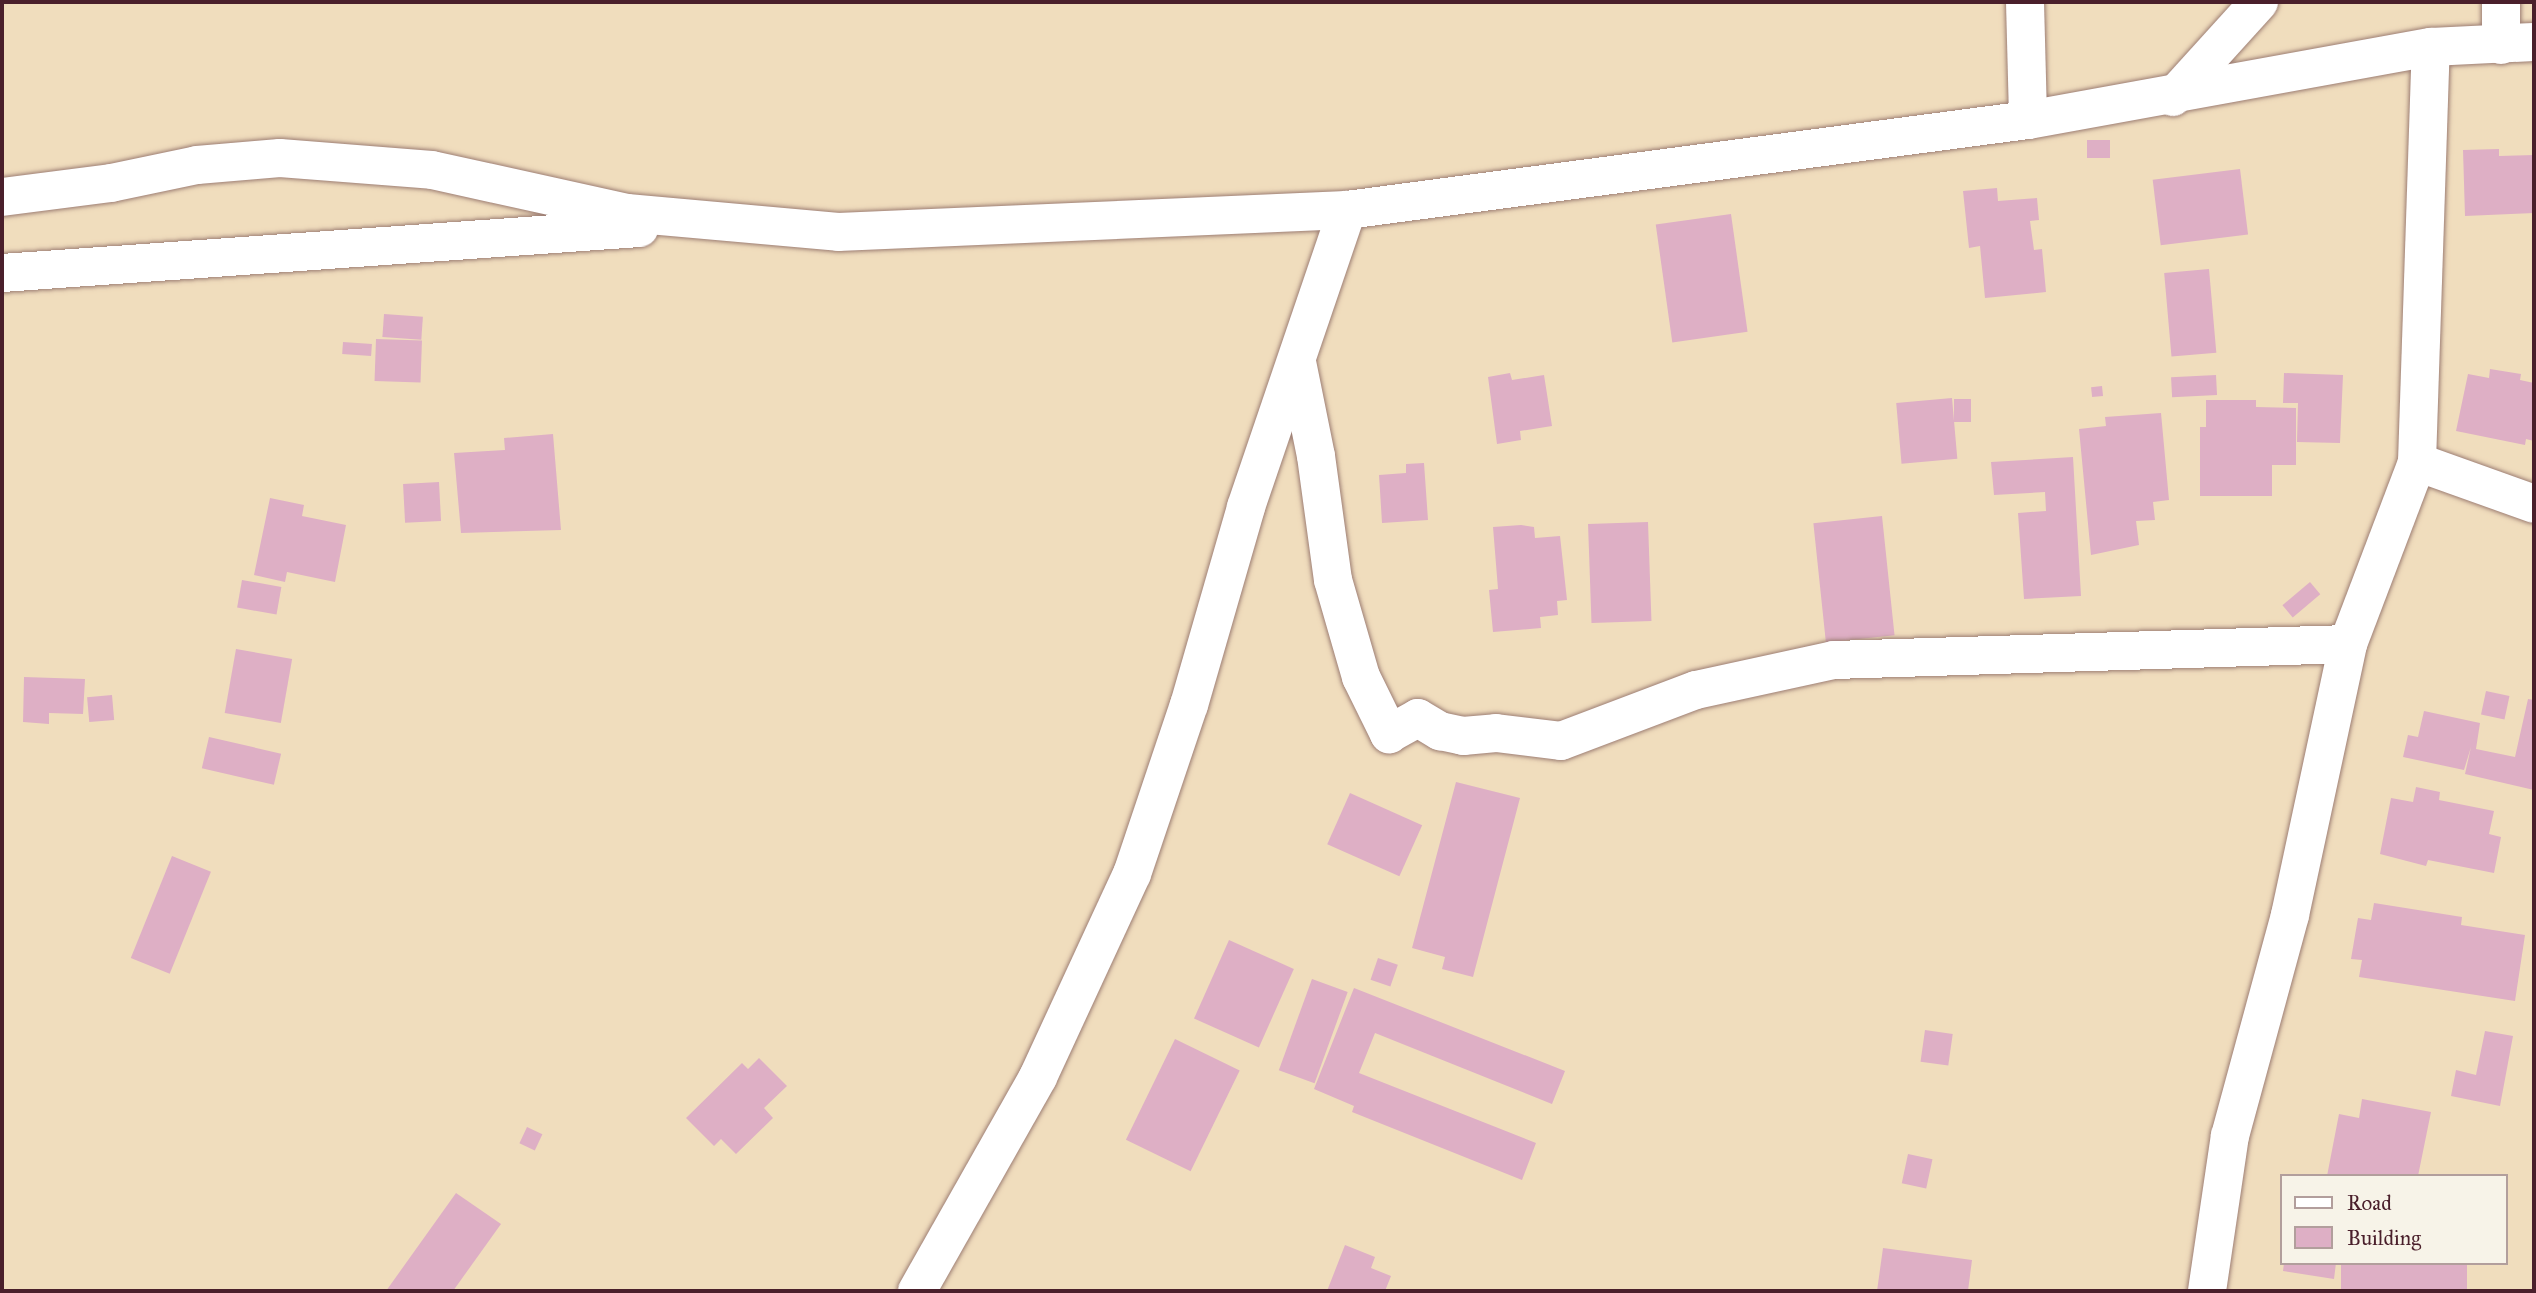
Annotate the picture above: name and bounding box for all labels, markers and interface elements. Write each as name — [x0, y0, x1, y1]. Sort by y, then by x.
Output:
legend — [2280, 1174, 2508, 1265]
text: Road — [2347, 1190, 2392, 1216]
text: Building — [2347, 1225, 2421, 1251]

